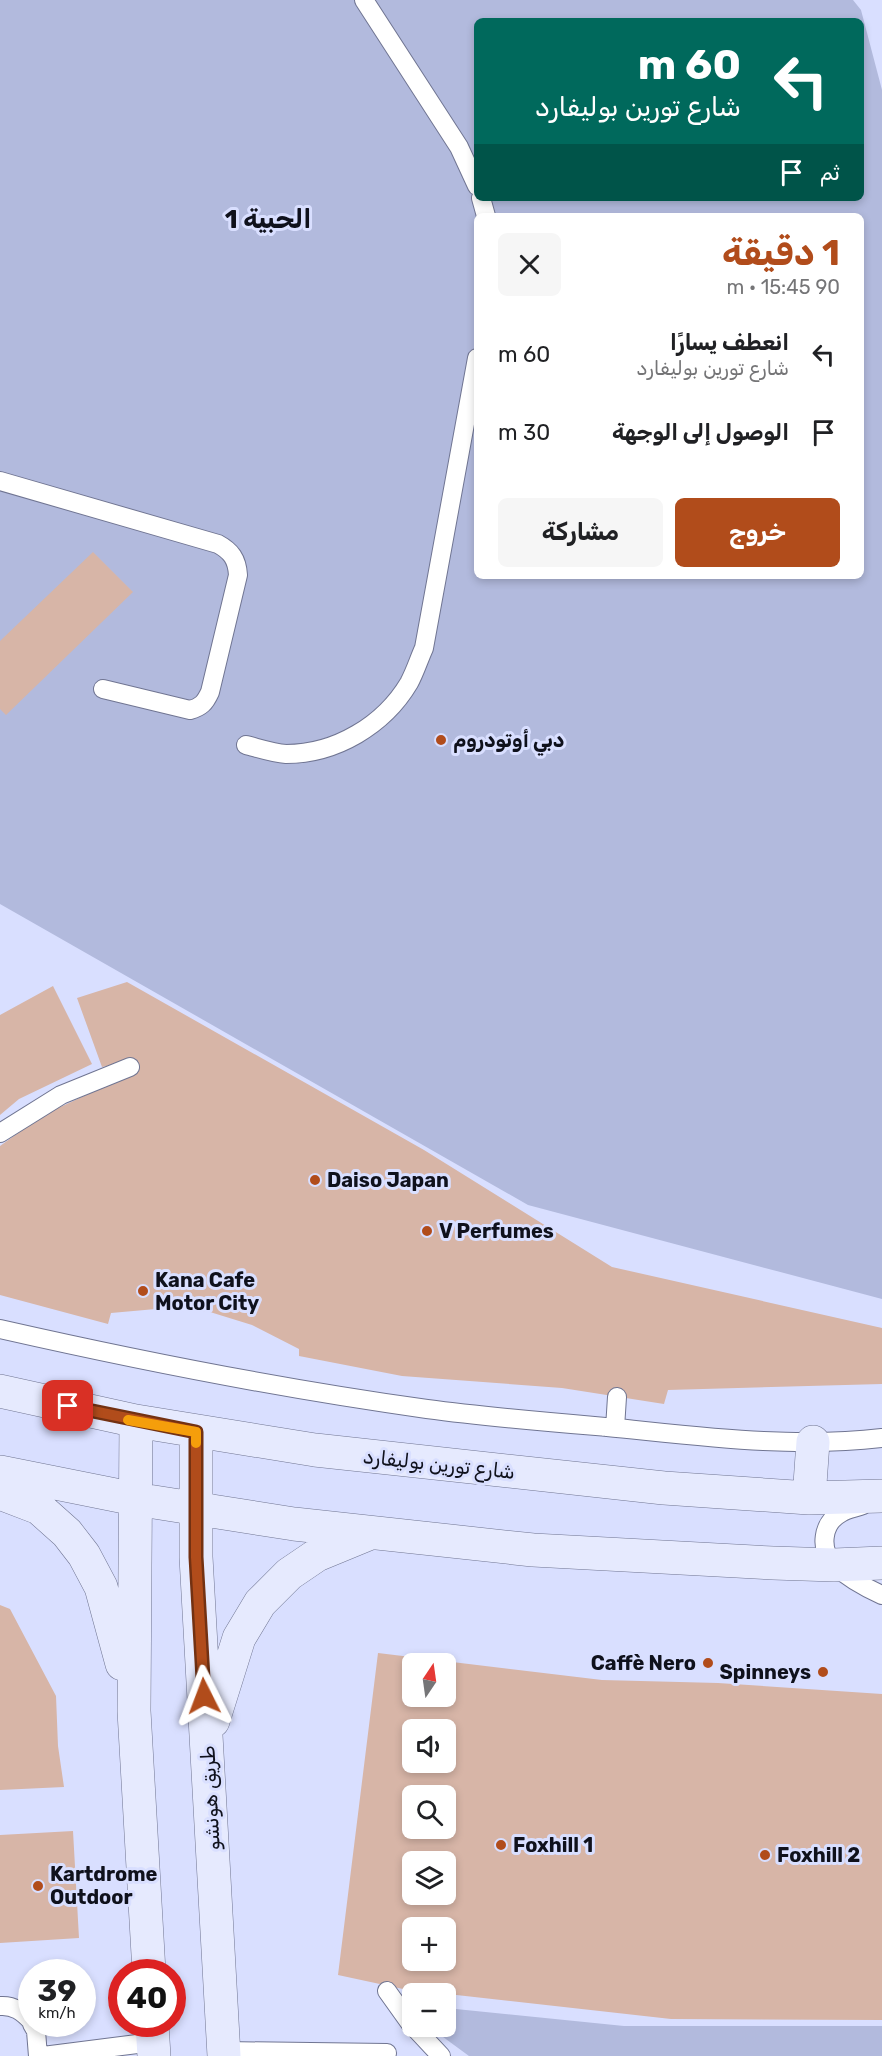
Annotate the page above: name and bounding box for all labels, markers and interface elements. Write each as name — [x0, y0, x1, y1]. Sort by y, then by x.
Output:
text: 60 m — [638, 40, 741, 90]
icon: left — [762, 42, 840, 120]
text: شارع تورين بوليفارد — [535, 91, 741, 123]
icon: arrive — [775, 156, 808, 189]
text: ثم — [820, 159, 840, 186]
district label: الحبية 1 — [225, 204, 311, 235]
text: 1 دقيقة — [722, 231, 840, 274]
button: close — [498, 233, 561, 296]
text: 90 m · 15:45 — [726, 275, 840, 299]
text: انعطف يسارًا — [670, 329, 789, 356]
icon: left — [807, 338, 840, 371]
text: 60 m — [498, 341, 550, 368]
text: شارع تورين بوليفارد — [636, 356, 789, 380]
icon: arrive — [807, 416, 840, 449]
text: 30 m — [498, 419, 550, 446]
text: الوصول إلى الوجهة — [612, 419, 789, 446]
button: مشاركة — [498, 498, 663, 567]
button: خروج — [675, 498, 840, 567]
place label: دبي أوتودروم — [453, 728, 564, 756]
marker: دبي أوتودروم — [434, 733, 448, 747]
place label: Daiso Japan — [327, 1168, 449, 1192]
marker: Daiso Japan — [308, 1173, 322, 1187]
place label: V Perfumes — [439, 1219, 554, 1243]
marker: V Perfumes — [420, 1224, 434, 1238]
place label: Kana Cafe Motor City — [155, 1268, 259, 1315]
marker: Kana Cafe Motor City — [136, 1284, 150, 1298]
pin — [42, 1380, 93, 1431]
icon: arrive — [51, 1389, 84, 1422]
street label: شارع تورين بوليفارد — [362, 1444, 516, 1486]
place label: Caffè Nero — [591, 1651, 696, 1675]
north arrow — [402, 1653, 456, 1707]
map controls — [402, 1653, 456, 2037]
marker: Caffè Nero — [701, 1656, 715, 1670]
place label: Spinneys — [720, 1660, 811, 1684]
position arrow — [172, 1664, 236, 1728]
marker: Spinneys — [816, 1665, 830, 1679]
button: sound — [402, 1719, 456, 1773]
street label: طريق هونشو — [195, 1745, 225, 1851]
button: search — [402, 1785, 456, 1839]
place label: Foxhill 1 — [513, 1833, 593, 1857]
marker: Foxhill 1 — [494, 1838, 508, 1852]
place label: Foxhill 2 — [777, 1843, 860, 1867]
marker: Foxhill 2 — [758, 1848, 772, 1862]
button: layers — [402, 1851, 456, 1905]
place label: Kartdrome Outdoor — [50, 1862, 157, 1909]
marker: Kartdrome Outdoor — [31, 1879, 45, 1893]
button: + — [402, 1917, 456, 1971]
speed limit sign: 40 — [108, 1959, 186, 2037]
text: 39 — [38, 1973, 77, 2009]
button: − — [402, 1983, 456, 2037]
text: km/h — [38, 2004, 76, 2022]

